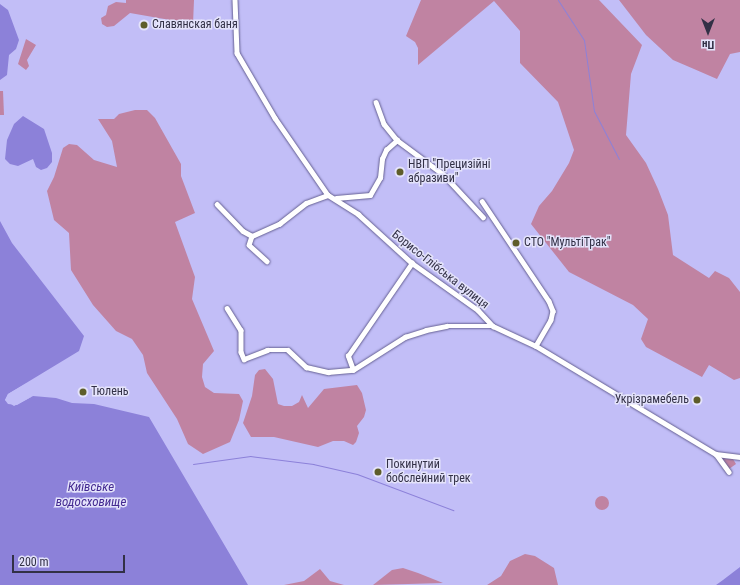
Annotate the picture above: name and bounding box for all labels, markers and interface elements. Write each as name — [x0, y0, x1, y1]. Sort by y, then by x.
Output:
north arrow — [688, 12, 728, 52]
place label: Славянская баня — [152, 18, 238, 32]
marker: Славянская баня — [139, 20, 149, 30]
text: Пн — [702, 38, 714, 51]
place label: НВП "Прецизійні абразиви" — [408, 158, 491, 186]
marker: НВП "Прецизійні абразиви" — [395, 167, 405, 177]
street label: Борисо-Глібська вулиця — [389, 228, 491, 312]
place label: СТО "МультіТрак" — [524, 236, 611, 250]
marker: СТО "МультіТрак" — [511, 238, 521, 248]
place label: Тюлень — [91, 385, 129, 399]
marker: Тюлень — [78, 387, 88, 397]
place label: Укрізрамебель — [615, 393, 689, 407]
marker: Укрізрамебель — [692, 395, 702, 405]
place label: Покинутий бобслейний трек — [386, 458, 471, 486]
marker: Покинутий бобслейний трек — [373, 467, 383, 477]
water label: Київське водосховище — [56, 480, 126, 511]
scale bar — [14, 547, 127, 573]
text: 200 m — [19, 555, 49, 569]

